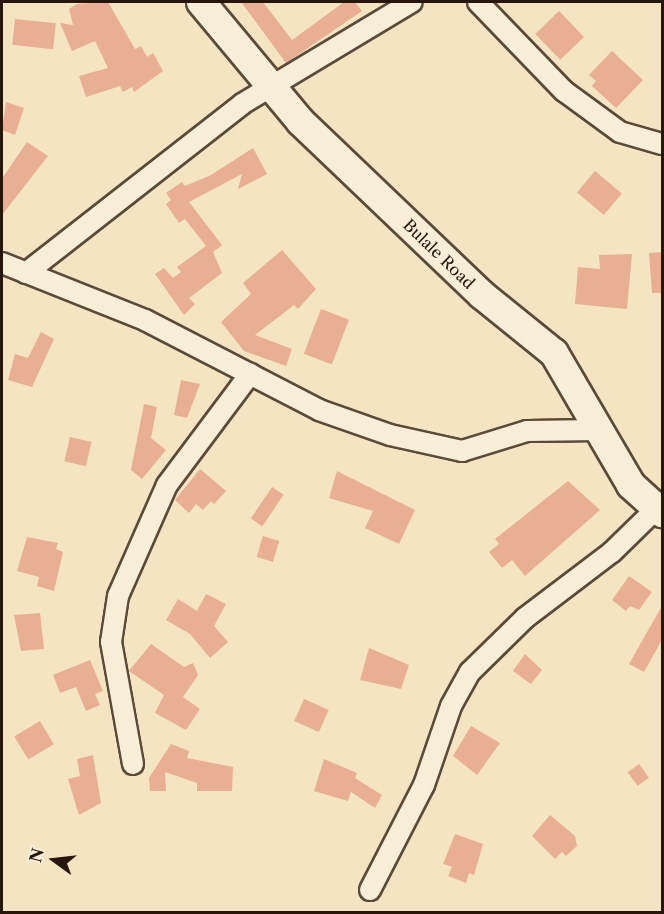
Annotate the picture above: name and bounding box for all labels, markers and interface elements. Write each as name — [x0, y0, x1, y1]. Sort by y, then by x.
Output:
street label: Bulale Road — [399, 215, 479, 293]
north arrow — [24, 830, 84, 890]
text: N — [25, 846, 48, 865]

